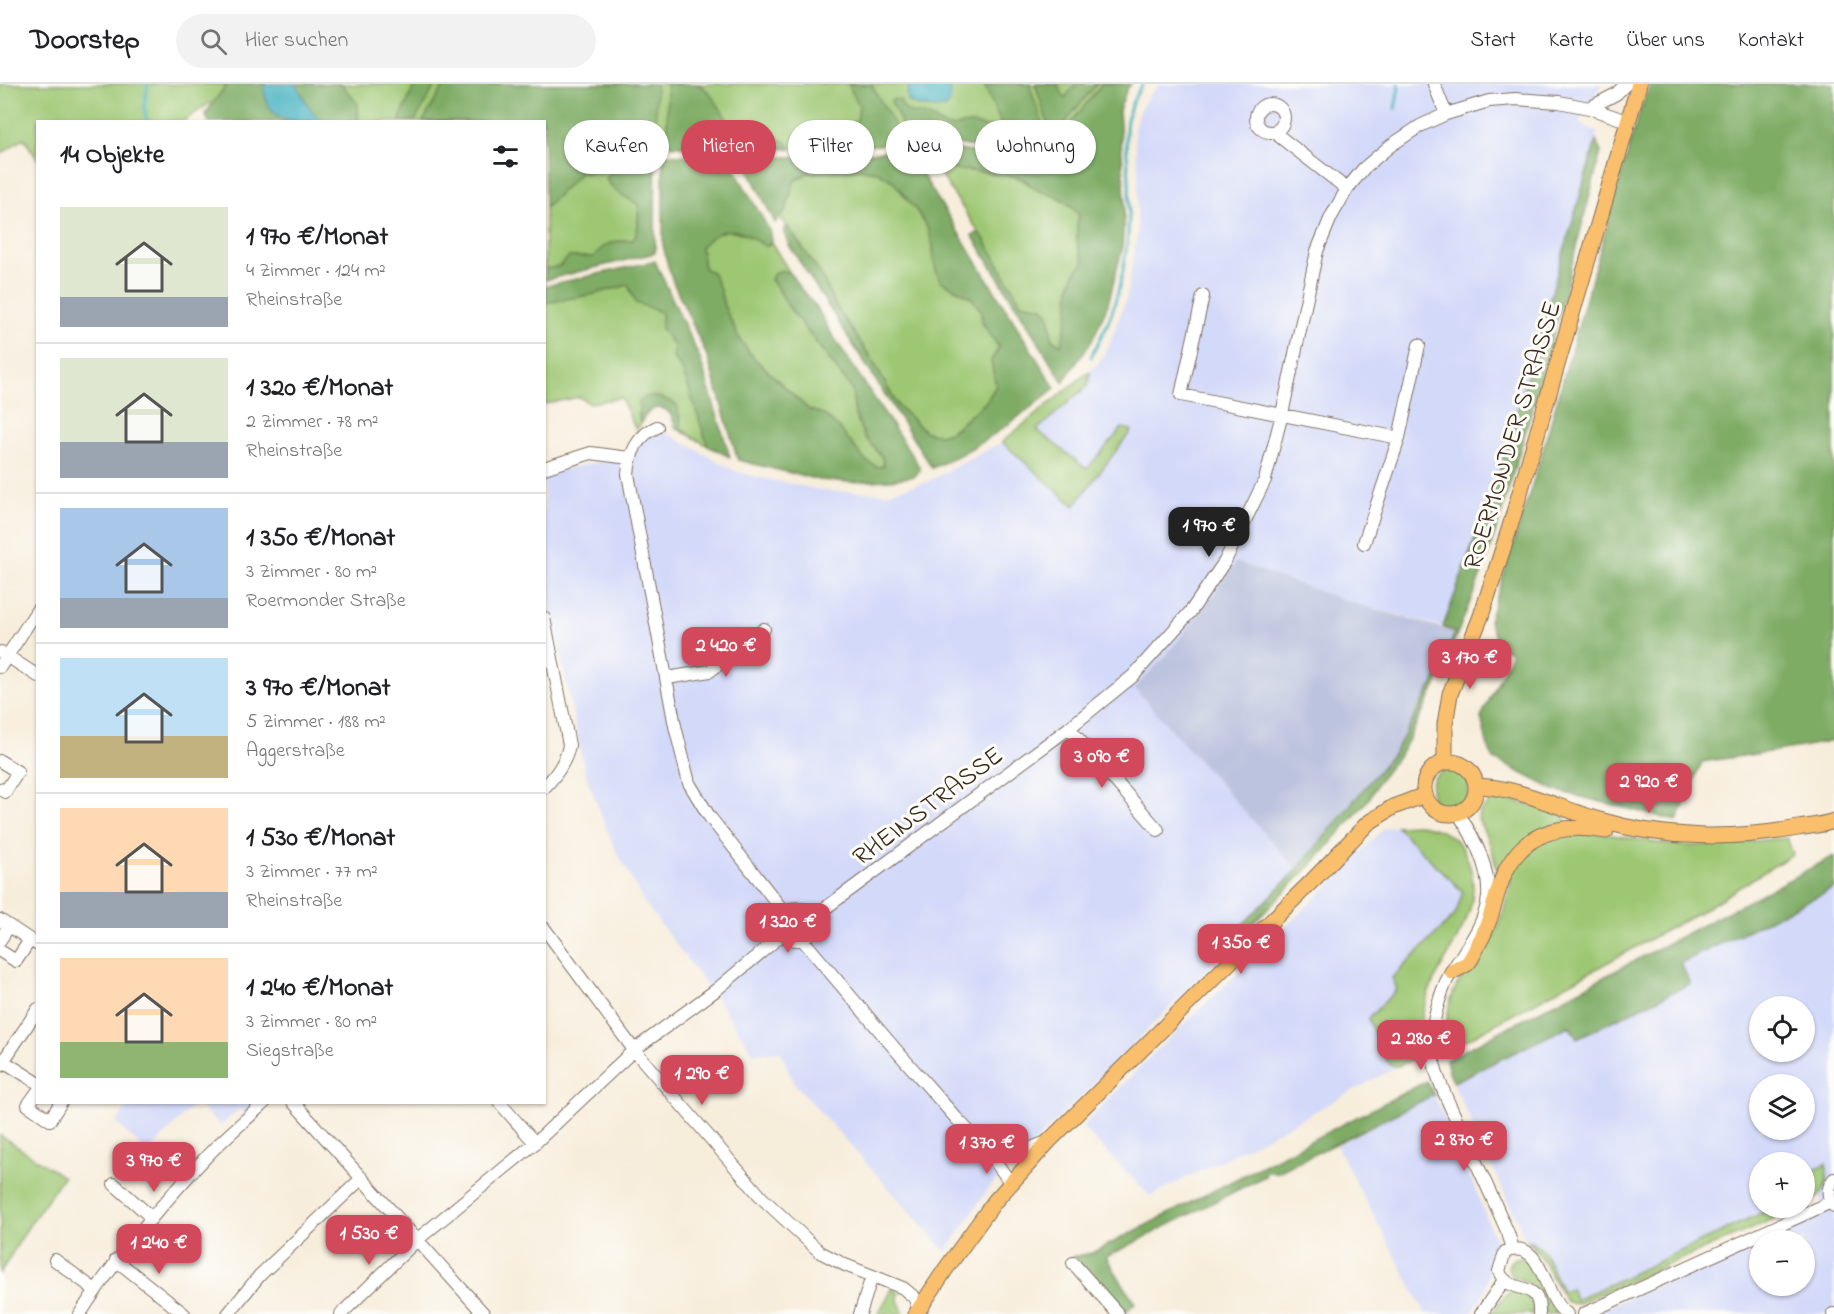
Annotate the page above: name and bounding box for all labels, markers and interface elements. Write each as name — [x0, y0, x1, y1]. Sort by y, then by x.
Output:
search box — [176, 14, 596, 68]
text: Doorstep — [30, 21, 140, 62]
icon: search — [197, 25, 230, 58]
text: Hier suchen — [245, 25, 348, 57]
text: Start — [1470, 26, 1516, 56]
text: Karte — [1549, 26, 1593, 56]
text: Über uns — [1626, 26, 1705, 56]
text: Kontakt — [1738, 26, 1804, 56]
chip: Kaufen — [564, 120, 669, 174]
chip: Mieten — [681, 120, 776, 174]
chip: Filter — [788, 120, 874, 174]
chip: Neu — [886, 120, 963, 174]
chip: Wohnung — [975, 120, 1096, 174]
text: 14 Objekte — [60, 137, 164, 175]
icon: filters — [489, 140, 522, 173]
text: 1 970 €/Monat — [246, 219, 388, 257]
icon: home — [108, 231, 180, 303]
text: 4 Zimmer · 124 m² — [246, 257, 386, 286]
text: Rheinstraße — [246, 286, 342, 315]
street label: ROERMONDER STRASSE — [1455, 297, 1573, 575]
text: 1 320 €/Monat — [246, 370, 393, 408]
icon: home — [108, 382, 180, 454]
text: 2 Zimmer · 78 m² — [246, 408, 379, 437]
text: Rheinstraße — [246, 437, 342, 466]
pin: 1 970 € — [1154, 507, 1264, 558]
text: 1 970 € — [1182, 512, 1236, 541]
text: 1 350 €/Monat — [246, 520, 395, 558]
icon: home — [108, 532, 180, 604]
text: 3 Zimmer · 80 m² — [246, 558, 377, 587]
text: Roermonder Straße — [246, 587, 406, 616]
pin: 2 420 € — [671, 627, 781, 678]
text: 2 420 € — [696, 632, 756, 661]
pin: 3 170 € — [1415, 639, 1525, 690]
text: 3 170 € — [1442, 644, 1498, 673]
text: 3 970 €/Monat — [246, 670, 391, 708]
icon: home — [108, 682, 180, 754]
text: 5 Zimmer · 188 m² — [246, 708, 386, 737]
text: Aggerstraße — [246, 737, 345, 766]
street label: RHEINSTRASSE — [845, 738, 1012, 877]
pin: 3 090 € — [1047, 738, 1157, 789]
text: 3 090 € — [1074, 743, 1130, 772]
pin: 2 920 € — [1594, 763, 1704, 814]
text: 2 920 € — [1620, 768, 1678, 797]
text: 1 530 €/Monat — [246, 820, 395, 858]
icon: home — [108, 832, 180, 904]
text: 3 Zimmer · 77 m² — [246, 858, 378, 887]
text: Rheinstraße — [246, 887, 342, 916]
pin: 1 320 € — [733, 903, 843, 954]
text: 1 320 € — [759, 908, 817, 937]
pin: 1 350 € — [1186, 924, 1296, 975]
text: 1 350 € — [1212, 929, 1270, 958]
text: 1 240 €/Monat — [246, 970, 393, 1008]
icon: home — [108, 982, 180, 1054]
map controls — [1749, 996, 1815, 1296]
button: locate — [1749, 996, 1815, 1062]
text: 3 Zimmer · 80 m² — [246, 1008, 377, 1037]
pin: 2 280 € — [1366, 1020, 1476, 1071]
text: 2 280 € — [1391, 1025, 1451, 1054]
text: Siegstraße — [246, 1037, 334, 1066]
pin: 1 290 € — [647, 1055, 757, 1106]
text: 1 290 € — [675, 1060, 729, 1089]
button: layers — [1749, 1074, 1815, 1140]
pin: 2 870 € — [1409, 1121, 1519, 1172]
pin: 1 370 € — [932, 1124, 1042, 1175]
text: 2 870 € — [1435, 1126, 1493, 1155]
text: 1 370 € — [959, 1129, 1015, 1158]
pin: 3 970 € — [99, 1142, 209, 1193]
text: 3 970 € — [126, 1147, 182, 1176]
button: + — [1749, 1152, 1815, 1218]
pin: 1 530 € — [314, 1215, 424, 1266]
text: 1 530 € — [340, 1220, 398, 1249]
pin: 1 240 € — [104, 1224, 214, 1275]
text: 1 240 € — [130, 1229, 188, 1258]
button: − — [1749, 1230, 1815, 1296]

